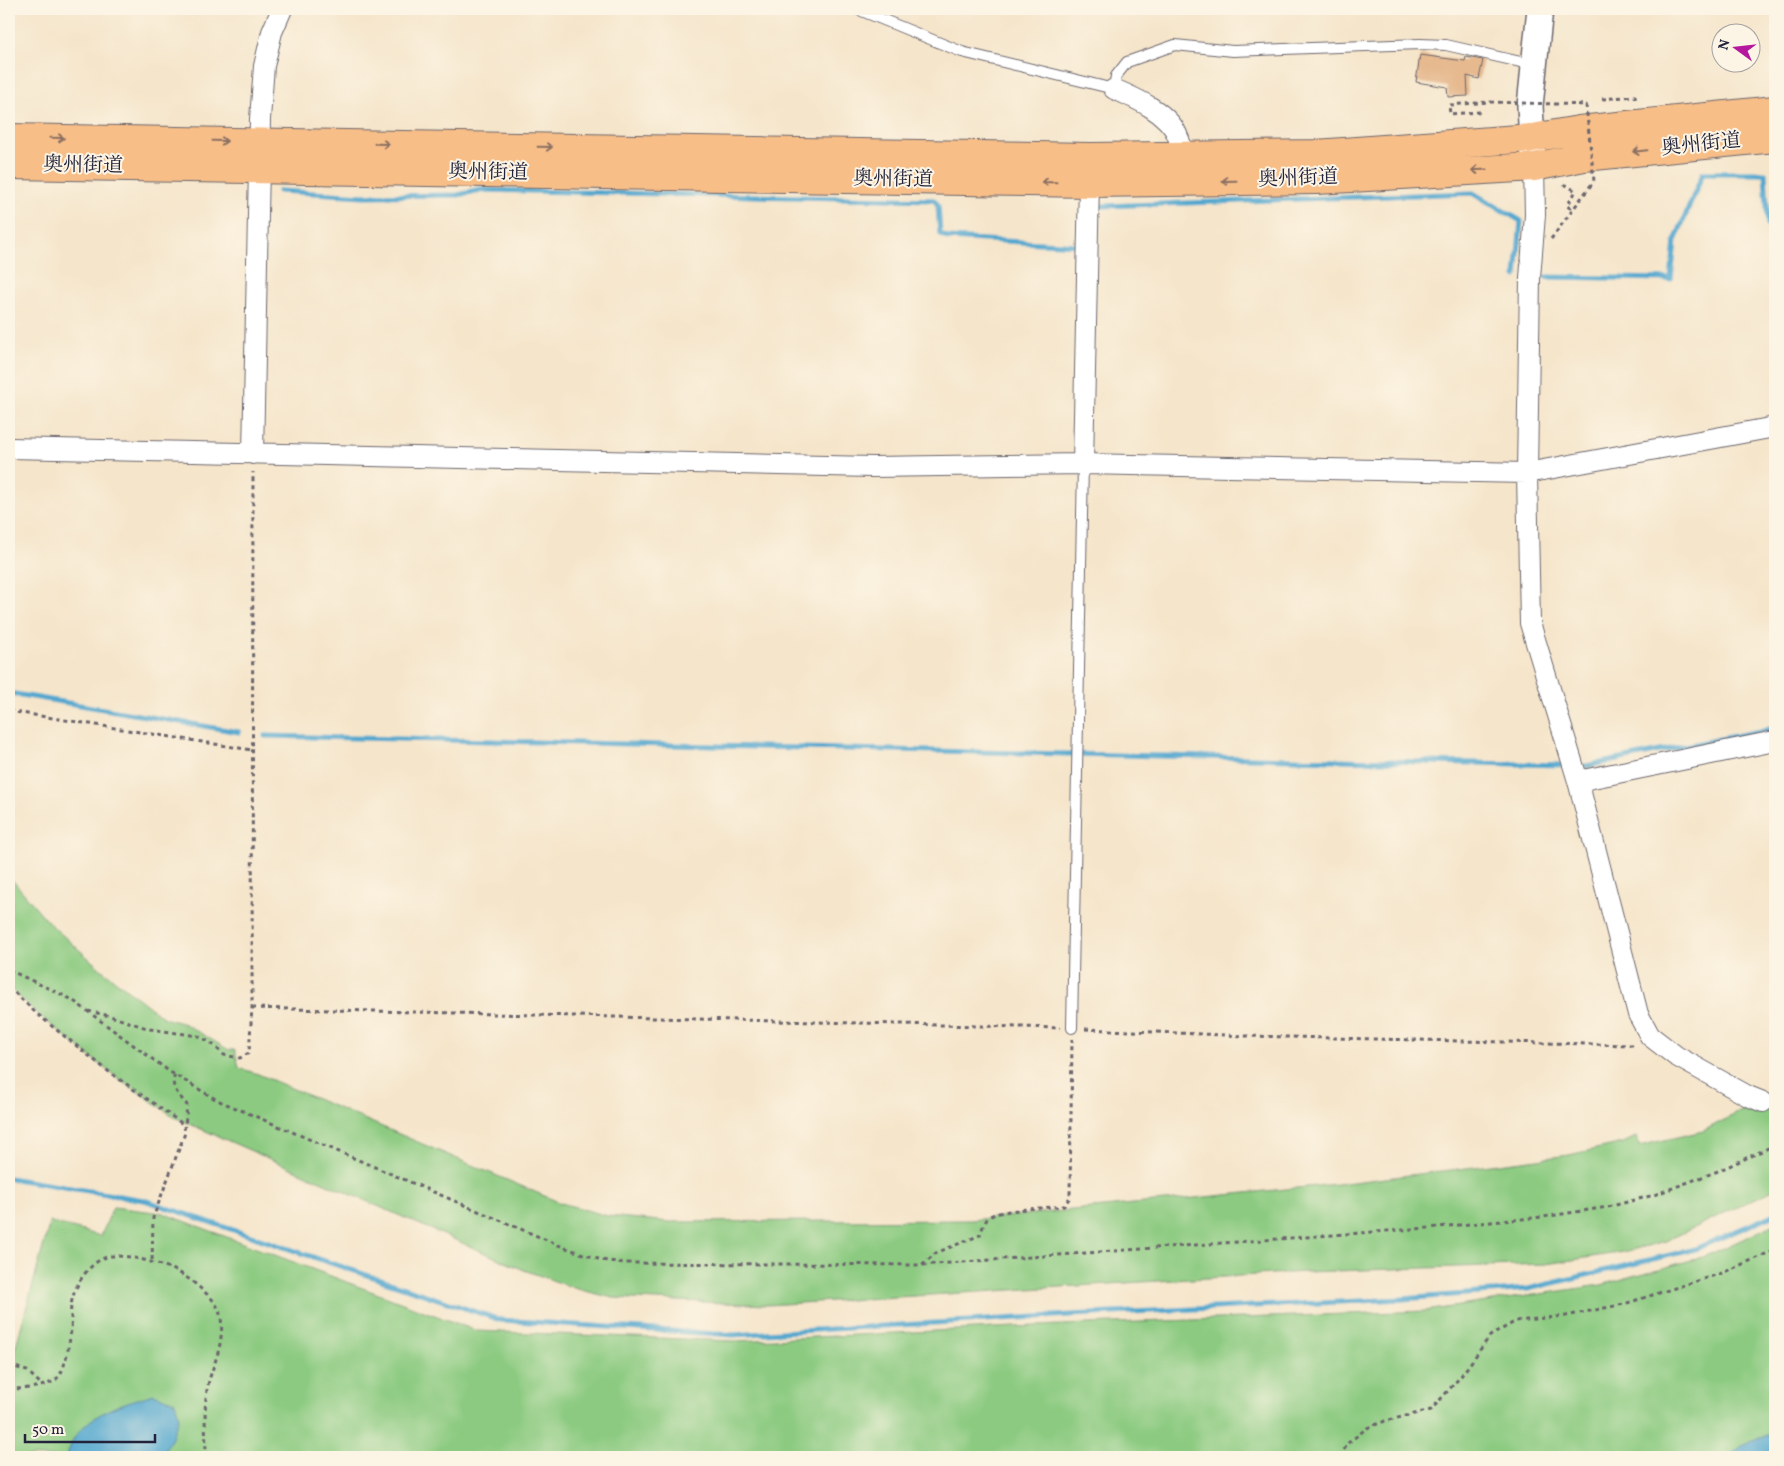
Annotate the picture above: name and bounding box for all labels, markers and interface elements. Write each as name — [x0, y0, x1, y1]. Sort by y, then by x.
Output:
north arrow — [1712, 22, 1762, 72]
text: N — [1714, 38, 1735, 52]
street label: 奥州街道 — [1660, 127, 1742, 163]
one-way arrow — [49, 134, 65, 143]
one-way arrow — [212, 137, 228, 146]
one-way arrow — [374, 139, 390, 149]
one-way arrow — [536, 142, 553, 152]
one-way arrow — [1632, 146, 1648, 156]
street label: 奥州街道 — [43, 151, 123, 181]
street label: 奥州街道 — [448, 158, 528, 188]
street label: 奥州街道 — [1258, 164, 1338, 194]
street label: 奥州街道 — [853, 165, 933, 195]
one-way arrow — [1471, 166, 1487, 175]
one-way arrow — [1221, 176, 1238, 186]
one-way arrow — [1041, 177, 1058, 187]
scale bar — [25, 1411, 155, 1443]
text: 50 m — [32, 1420, 64, 1441]

